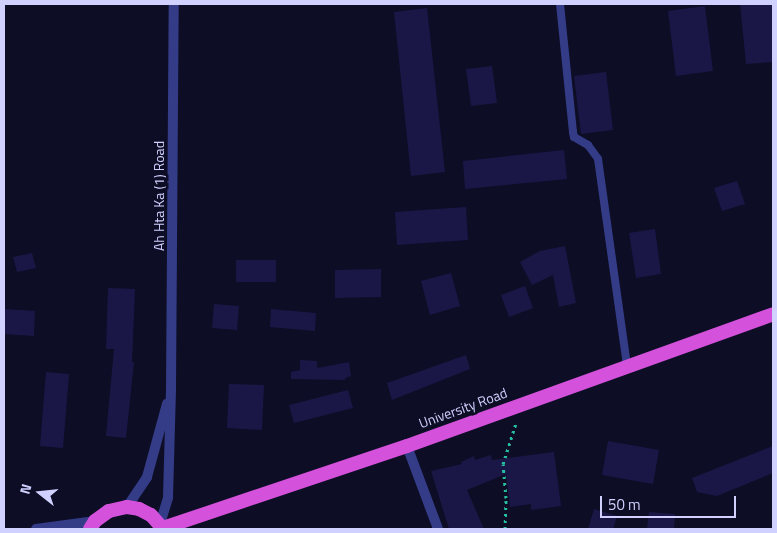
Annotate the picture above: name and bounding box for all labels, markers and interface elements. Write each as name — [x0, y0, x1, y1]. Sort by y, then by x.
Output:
street label: Ah Hta Ka (1) Road — [151, 141, 167, 251]
street label: University Road — [417, 384, 509, 432]
north arrow — [15, 468, 65, 518]
text: N — [14, 481, 37, 496]
scale bar — [602, 486, 738, 518]
text: 50 m — [608, 493, 641, 516]

